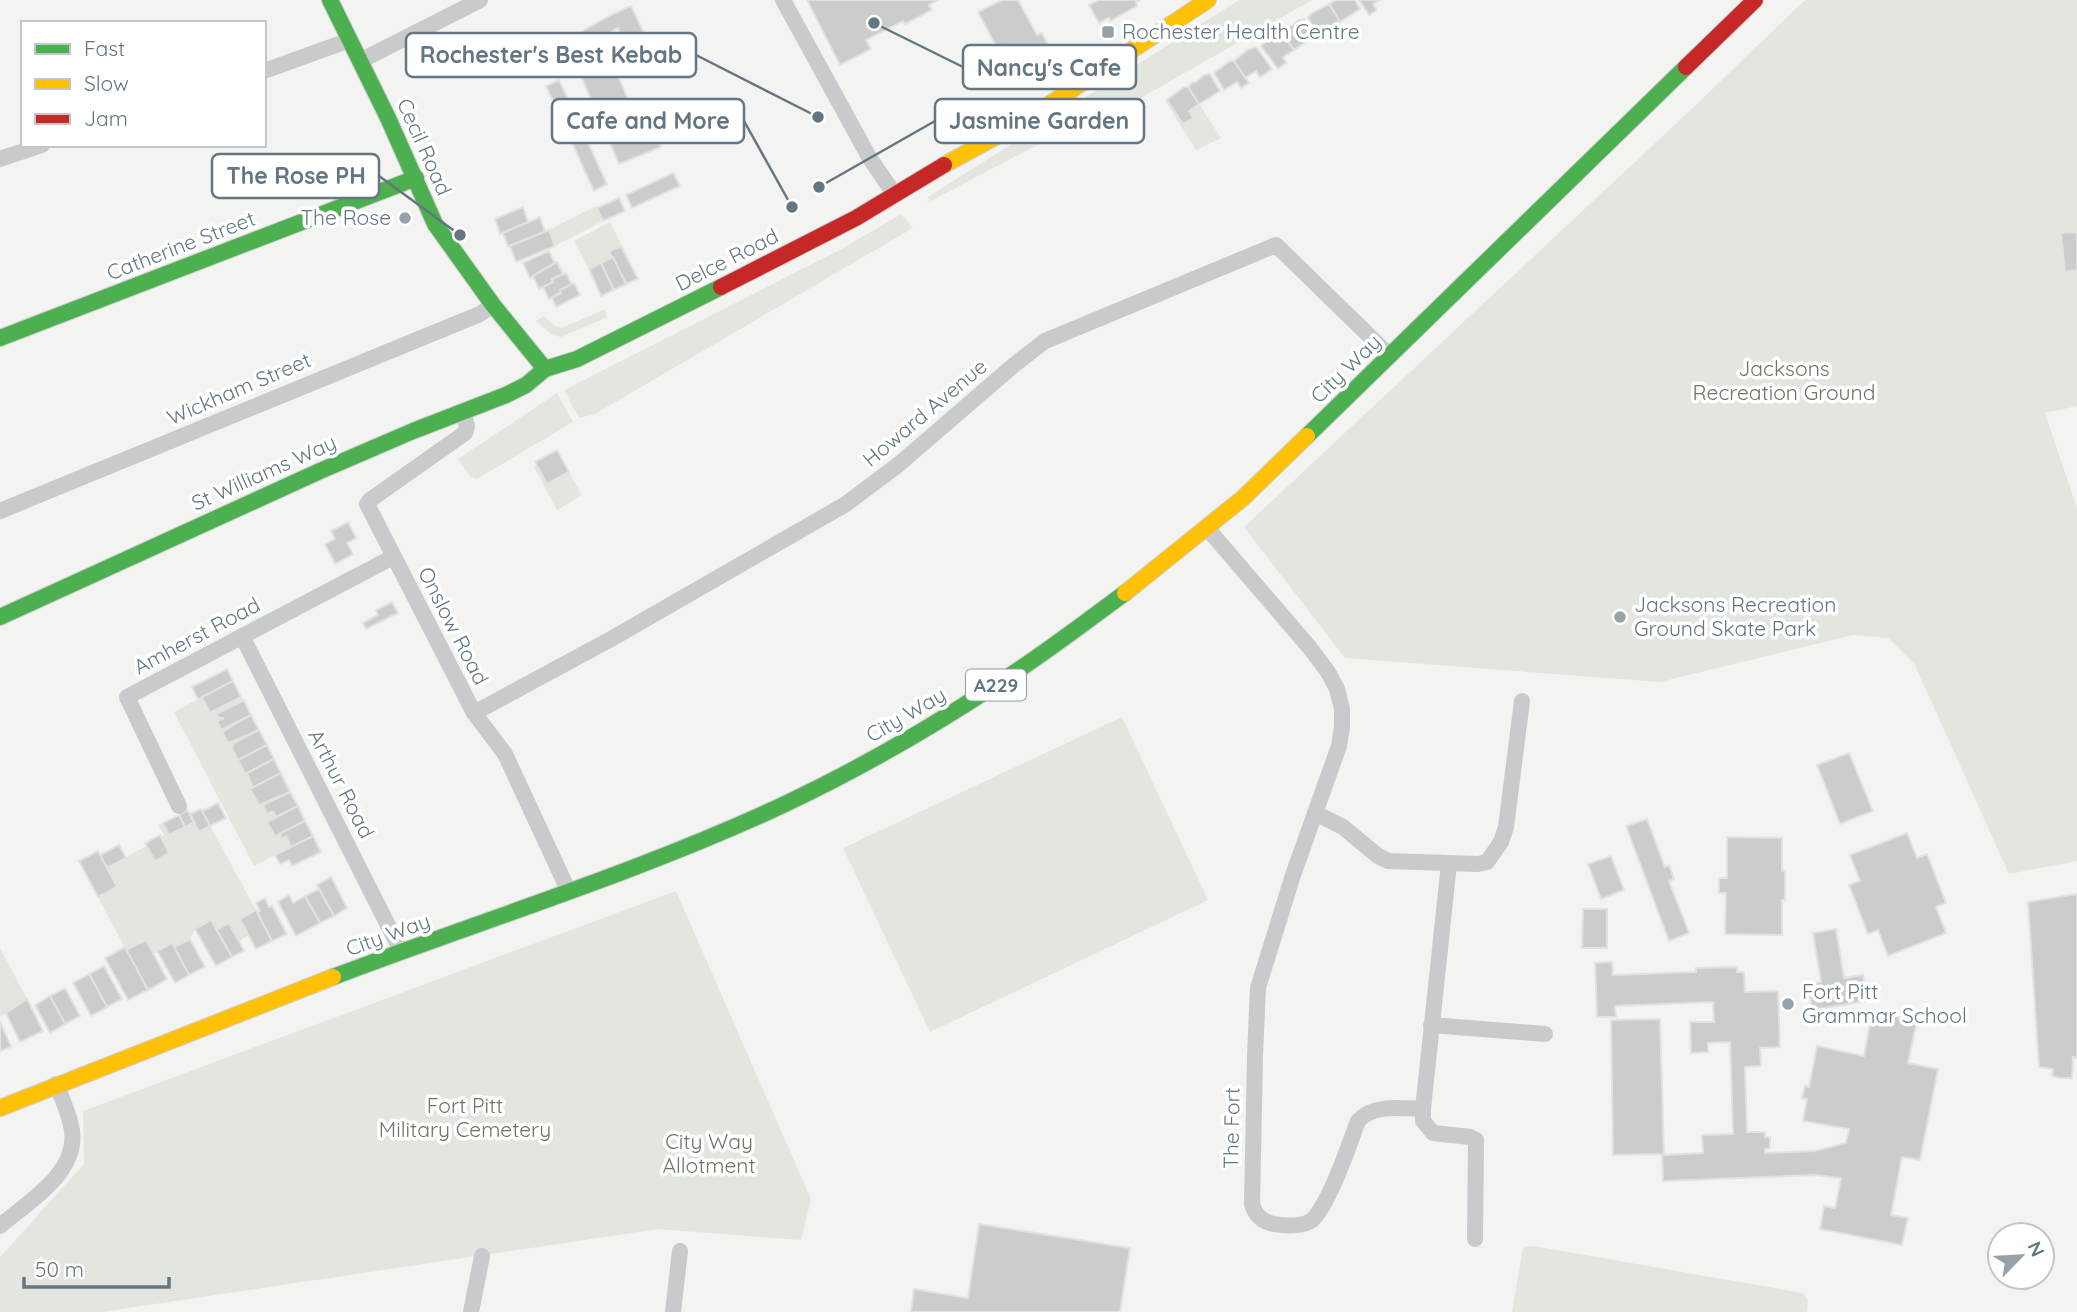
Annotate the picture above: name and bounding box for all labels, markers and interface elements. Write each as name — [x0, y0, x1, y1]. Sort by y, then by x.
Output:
place label: Rochester Health Centre — [1122, 18, 1360, 44]
legend — [21, 21, 266, 147]
marker: Rochester Health Centre — [1100, 24, 1116, 40]
callout: Rochester's Best Kebab — [406, 33, 696, 77]
text: Fast — [84, 35, 125, 61]
text: Rochester's Best Kebab — [420, 40, 682, 69]
callout: Nancy's Cafe — [963, 45, 1136, 89]
text: Nancy's Cafe — [977, 53, 1121, 82]
text: Slow — [84, 70, 129, 96]
street label: Cecil Road — [392, 94, 458, 199]
callout: Cafe and More — [552, 99, 744, 143]
callout: Jasmine Garden — [935, 99, 1144, 143]
text: Jam — [84, 105, 128, 131]
text: Cafe and More — [566, 106, 730, 135]
text: Jasmine Garden — [949, 106, 1129, 135]
callout: The Rose PH — [212, 154, 379, 198]
text: The Rose PH — [226, 161, 366, 190]
place label: The Rose — [300, 204, 391, 230]
street label: Catherine Street — [103, 205, 259, 285]
marker: The Rose — [397, 210, 413, 226]
street label: Delce Road — [671, 222, 782, 296]
street label: City Way — [1305, 328, 1386, 408]
street label: Wickham Street — [163, 346, 314, 430]
street label: Howard Avenue — [857, 353, 992, 472]
park label: Jacksons Recreation Ground — [1693, 355, 1875, 405]
street label: St Williams Way — [187, 429, 340, 516]
street label: Onslow Road — [413, 562, 495, 689]
street label: Amherst Road — [129, 591, 264, 679]
place label: Jacksons Recreation Ground Skate Park — [1634, 591, 1836, 641]
marker: Jacksons Recreation Ground Skate Park — [1612, 609, 1628, 625]
road number: A229 — [966, 670, 1026, 700]
street label: City Way — [861, 681, 950, 747]
street label: Arthur Road — [303, 725, 380, 842]
street label: City Way — [342, 907, 433, 961]
place label: Fort Pitt Grammar School — [1802, 978, 1967, 1028]
marker: Fort Pitt Grammar School — [1780, 996, 1796, 1012]
street label: The Fort — [1217, 1087, 1245, 1169]
park label: Fort Pitt Military Cemetery — [379, 1092, 551, 1142]
park label: City Way Allotment — [662, 1128, 756, 1178]
north arrow — [1986, 1221, 2056, 1291]
text: N — [2023, 1237, 2050, 1260]
scale bar — [24, 1246, 170, 1290]
text: 50 m — [35, 1256, 84, 1282]

